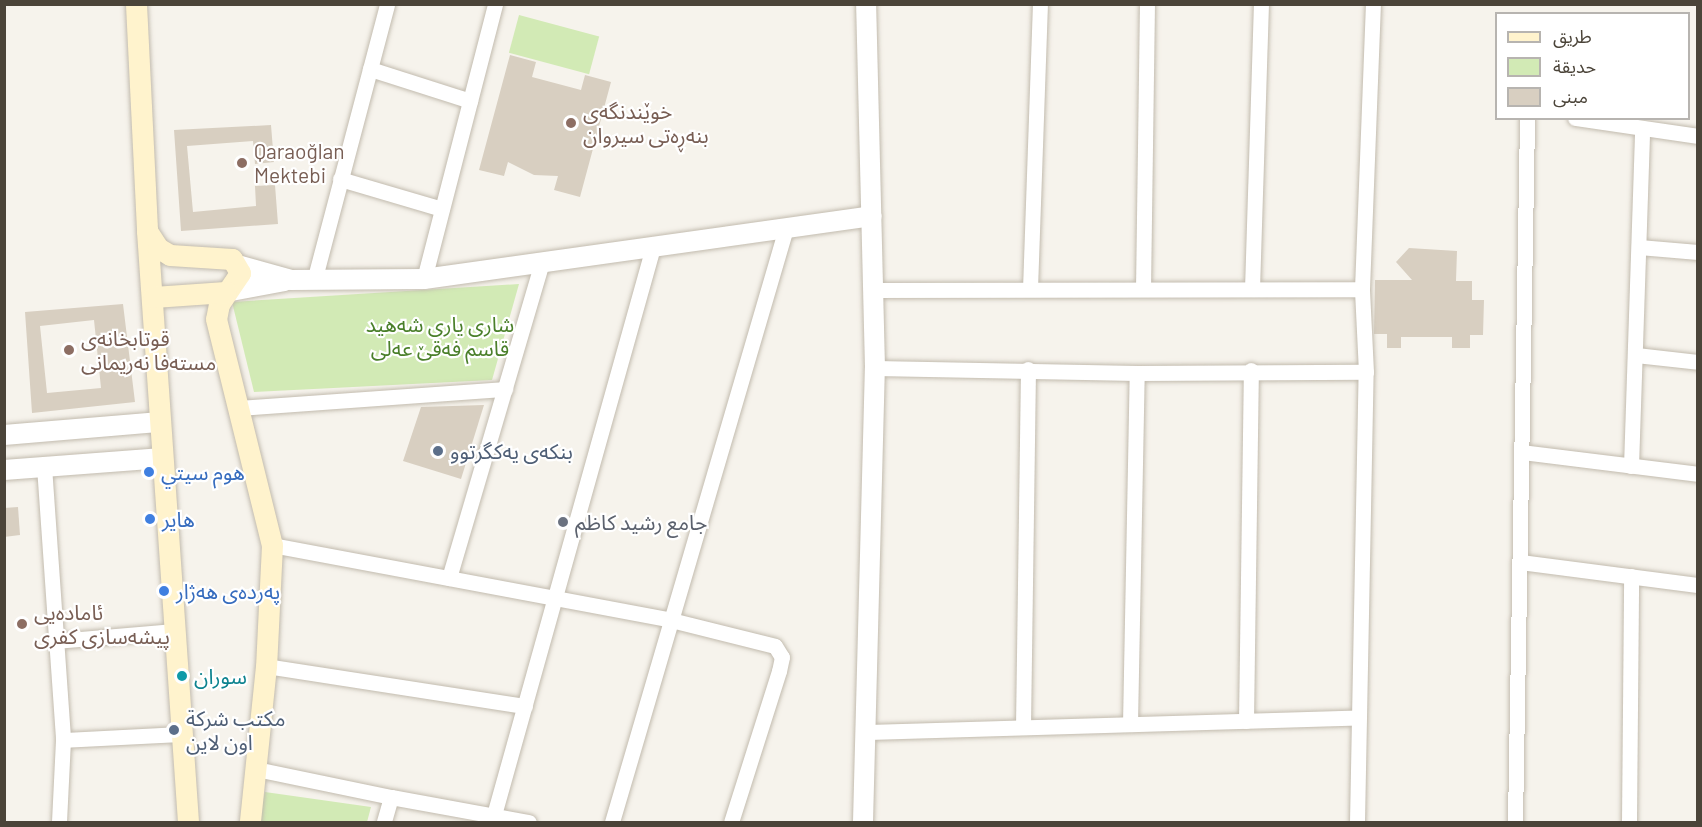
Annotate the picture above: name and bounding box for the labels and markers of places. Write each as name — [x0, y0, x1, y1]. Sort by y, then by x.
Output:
place label: خوێندنگەی بنەڕەتی سیروان — [583, 98, 709, 148]
marker: خوێندنگەی بنەڕەتی سیروان — [564, 116, 578, 130]
place label: Qaraoğlan Mektebi — [254, 138, 345, 188]
marker: Qaraoğlan Mektebi — [235, 156, 249, 170]
place label: قوتابخانەی مستەفا نەریمانی — [81, 325, 216, 375]
marker: قوتابخانەی مستەفا نەریمانی — [62, 343, 76, 357]
place label: بنکەی یەکگرتوو — [450, 438, 573, 464]
marker: بنکەی یەکگرتوو — [431, 444, 445, 458]
place label: هوم سيتي — [161, 459, 245, 485]
marker: هوم سيتي — [142, 465, 156, 479]
place label: هاير — [162, 506, 195, 532]
place label: جامع رشيد كاظم — [575, 509, 707, 535]
marker: هاير — [143, 512, 157, 526]
marker: جامع رشيد كاظم — [556, 515, 570, 529]
place label: پەردەى ھەژار — [176, 578, 280, 604]
marker: پەردەى ھەژار — [157, 584, 171, 598]
place label: ئامادەیی پیشەسازی کفری — [34, 599, 170, 649]
marker: ئامادەیی پیشەسازی کفری — [15, 617, 29, 631]
place label: سوران — [194, 663, 247, 689]
marker: سوران — [175, 669, 189, 683]
place label: مكتب شركة اون لاين — [186, 705, 285, 755]
marker: مكتب شركة اون لاين — [167, 723, 181, 737]

